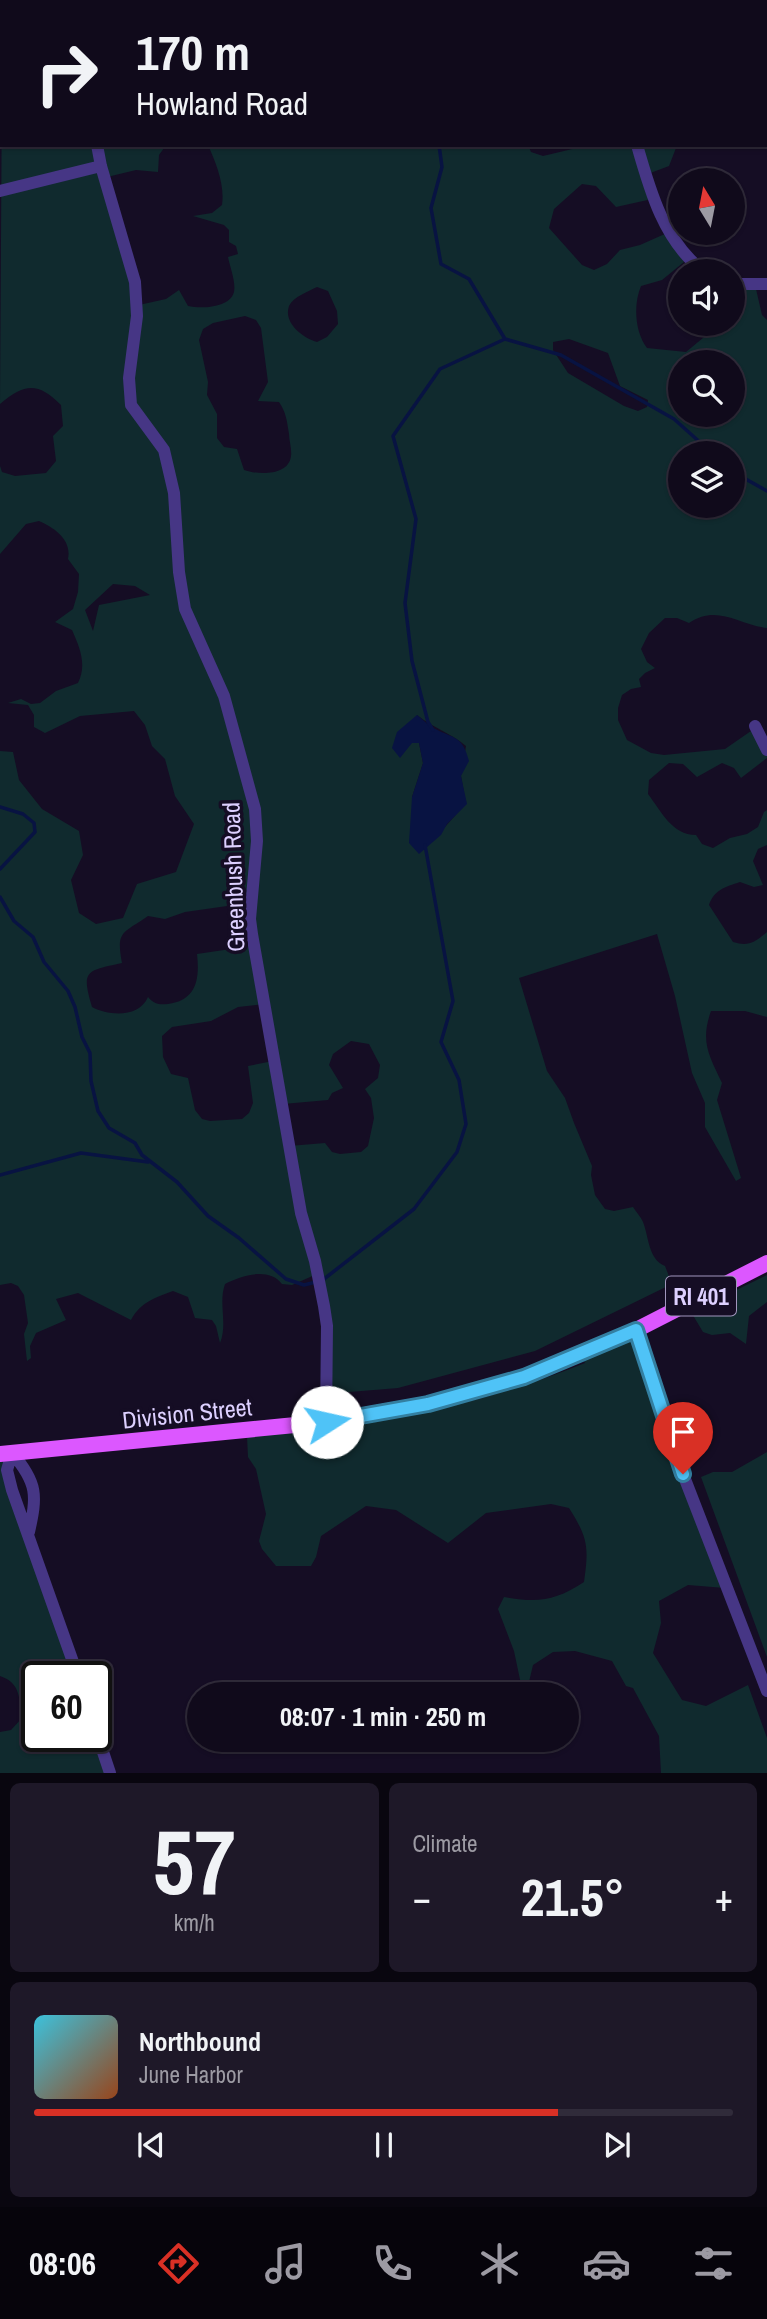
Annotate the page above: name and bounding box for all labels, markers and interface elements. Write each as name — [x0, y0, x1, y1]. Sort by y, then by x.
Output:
text: 170 m — [136, 19, 250, 85]
icon: right — [21, 28, 112, 119]
text: Howland Road — [136, 82, 308, 125]
north arrow — [668, 168, 746, 245]
map controls — [668, 168, 745, 518]
button: sound — [668, 259, 745, 336]
button: search — [668, 350, 745, 427]
button: layers — [668, 441, 745, 518]
street label: Greenbush Road — [214, 802, 252, 952]
road number: RI 401 — [666, 1276, 736, 1316]
position arrow — [290, 1385, 364, 1459]
street label: Division Street — [121, 1390, 254, 1436]
pin — [653, 1402, 713, 1474]
icon: arrive — [664, 1413, 702, 1451]
speed limit sign: 60 — [21, 1661, 112, 1752]
text: 08:07 · 1 min · 250 m — [280, 1699, 486, 1734]
text: 57 — [153, 1800, 236, 1922]
text: Climate — [413, 1828, 477, 1859]
text: 21.5° — [521, 1862, 625, 1932]
text: − — [413, 1872, 431, 1923]
text: + — [715, 1872, 733, 1923]
text: km/h — [174, 1907, 215, 1938]
text: Northbound — [139, 2024, 261, 2059]
text: June Harbor — [139, 2059, 243, 2090]
icon: previous — [132, 2126, 170, 2164]
icon: pause — [365, 2126, 403, 2164]
icon: next — [598, 2126, 636, 2164]
icon: directions — [154, 2239, 203, 2288]
icon: music — [261, 2239, 310, 2288]
icon: phone — [368, 2239, 417, 2288]
icon: climate — [475, 2239, 524, 2288]
icon: car — [582, 2239, 631, 2288]
icon: filters — [689, 2239, 738, 2288]
text: 08:06 — [29, 2242, 96, 2285]

